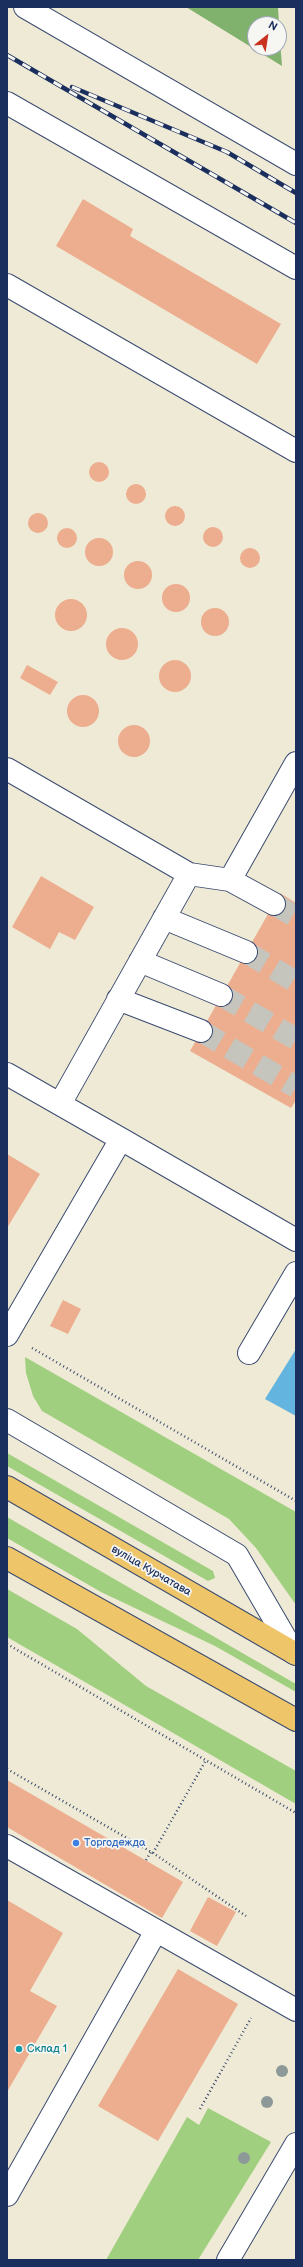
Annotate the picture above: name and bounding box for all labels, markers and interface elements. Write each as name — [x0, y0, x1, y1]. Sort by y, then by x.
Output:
north arrow — [247, 16, 287, 56]
text: N — [266, 18, 280, 34]
street label: вуліца Курчатава — [109, 1543, 193, 1599]
place label: Торгодежда — [84, 1836, 145, 1850]
marker: Торгодежда — [71, 1838, 81, 1848]
place label: Склад 1 — [27, 2042, 67, 2056]
marker: Склад 1 — [14, 2044, 24, 2054]

